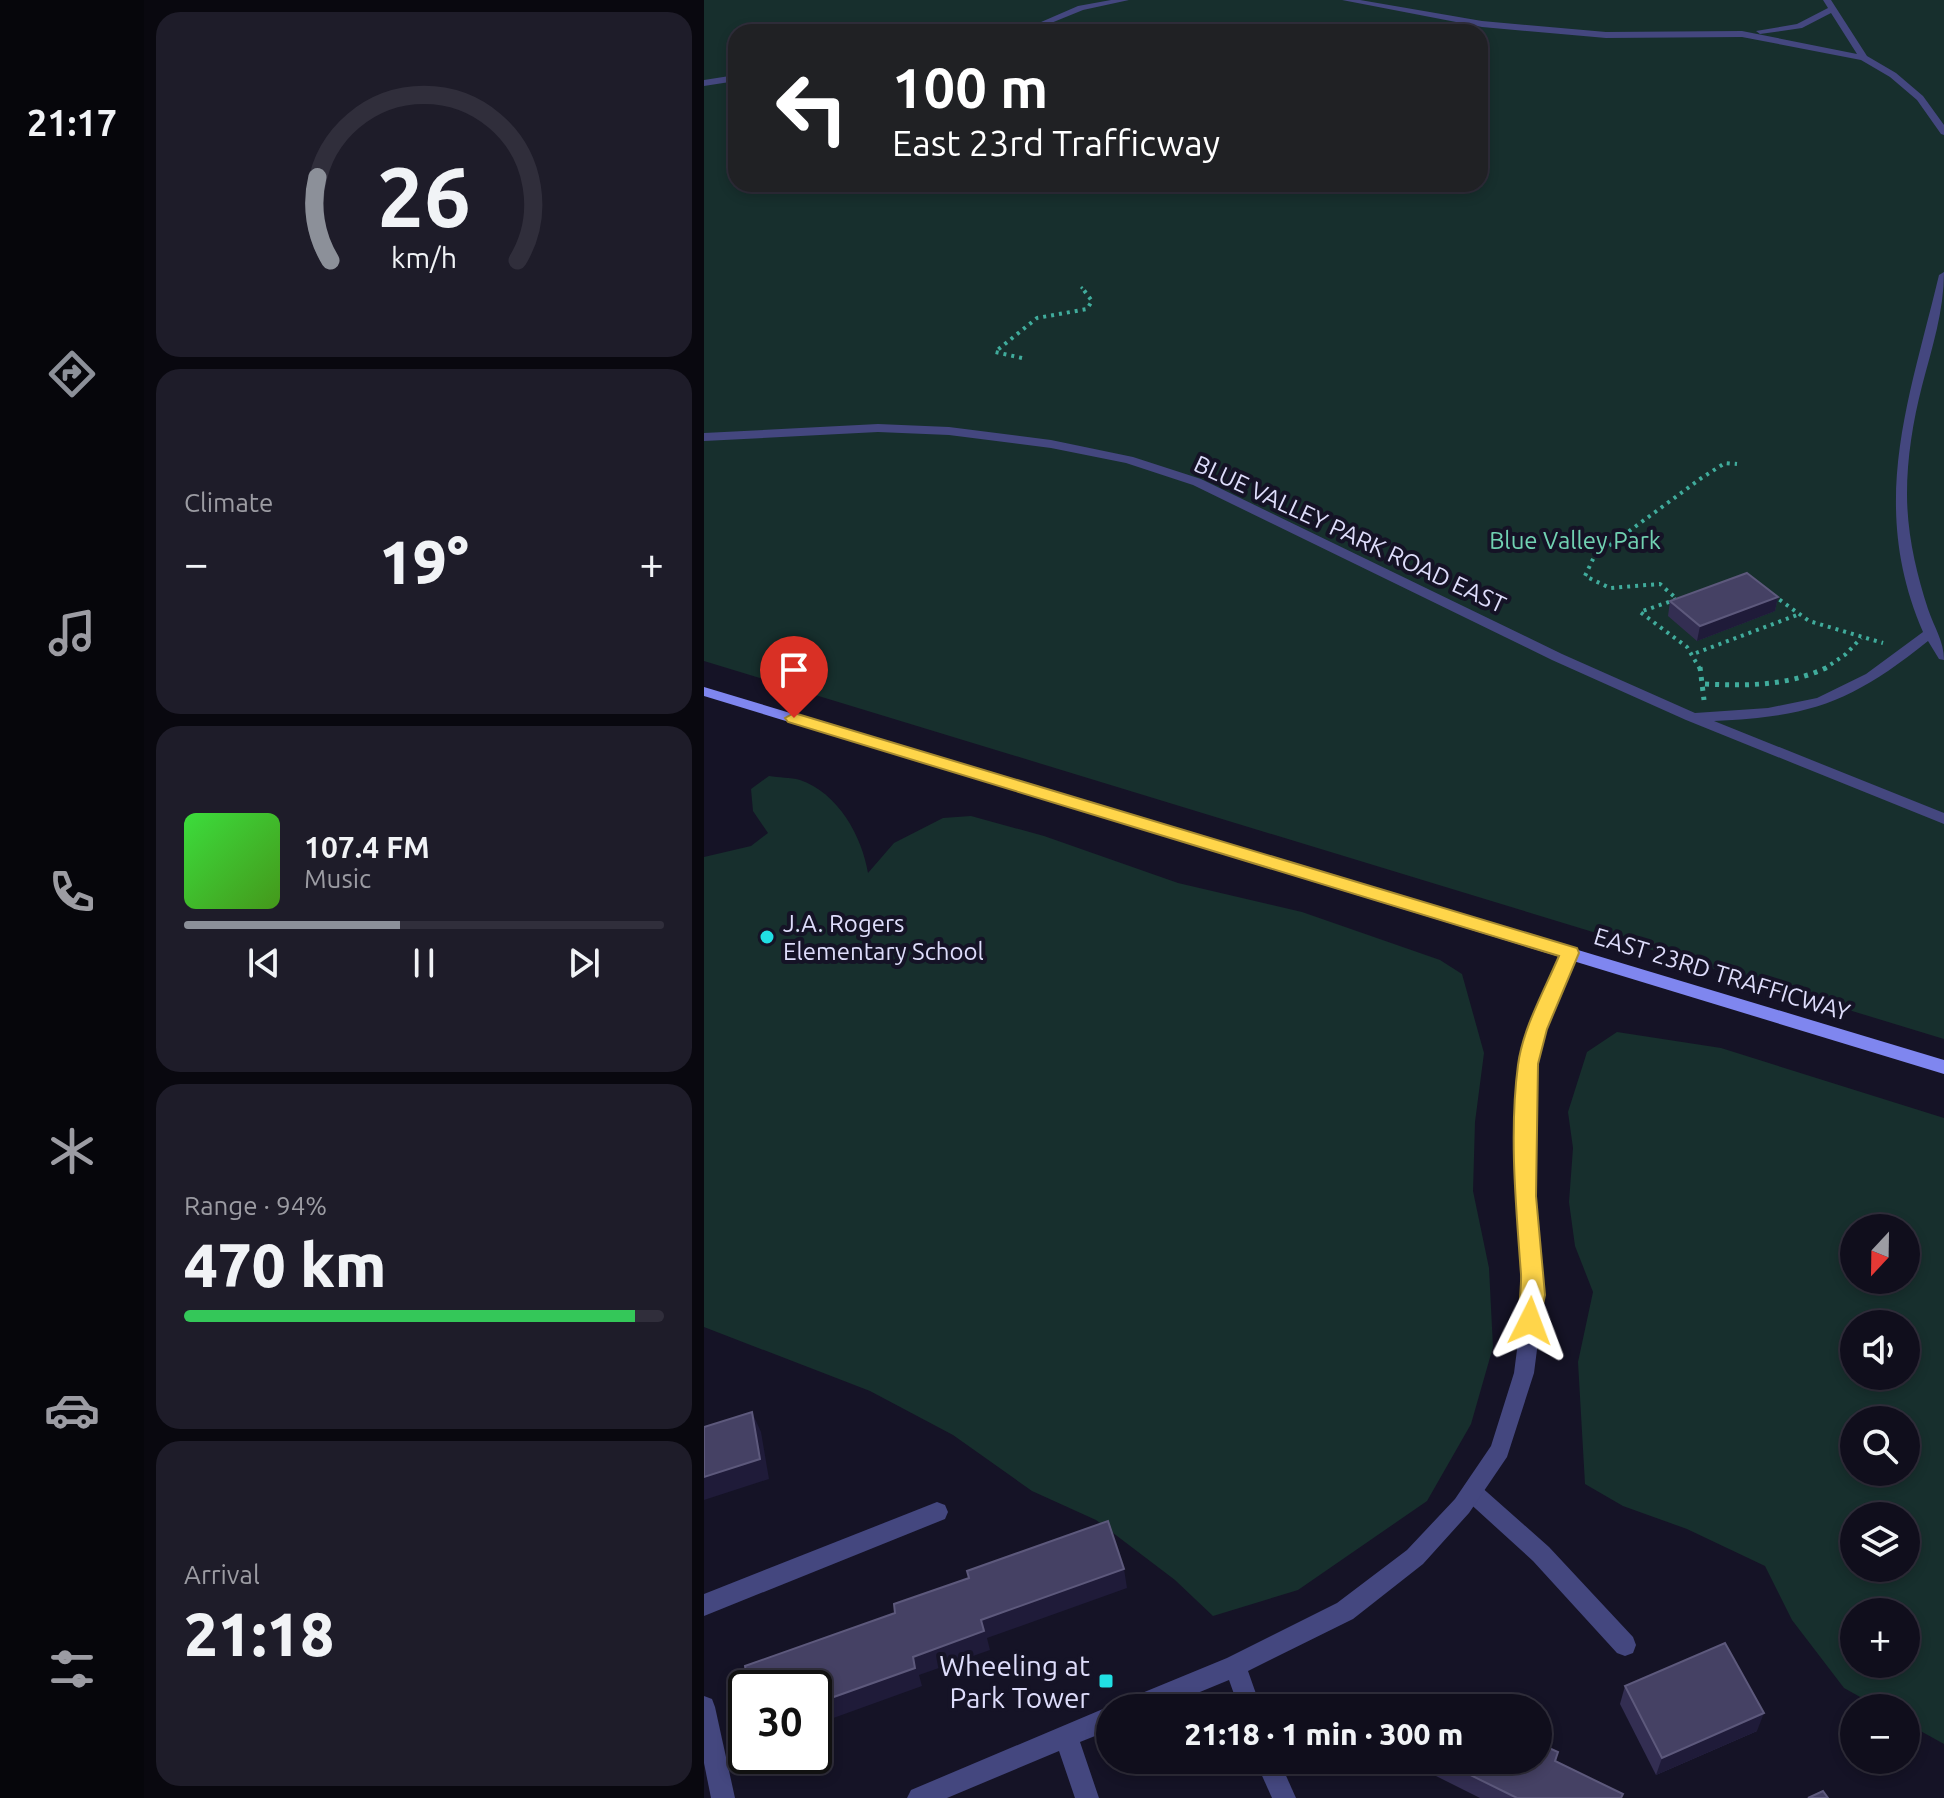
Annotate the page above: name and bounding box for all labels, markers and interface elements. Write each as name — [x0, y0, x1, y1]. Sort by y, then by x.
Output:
icon: left — [760, 56, 864, 160]
text: 100 m — [892, 56, 1048, 119]
text: 21:17 — [27, 102, 117, 143]
text: East 23rd Trafficway — [892, 122, 1220, 163]
text: 26 — [377, 148, 471, 242]
text: km/h — [391, 241, 457, 273]
icon: directions — [44, 346, 100, 402]
street label: BLUE VALLEY PARK ROAD EAST — [1190, 450, 1510, 618]
text: Climate — [184, 488, 273, 517]
park label: Blue Valley Park — [1489, 527, 1661, 554]
text: 19° — [379, 528, 469, 595]
text: − — [184, 538, 209, 587]
text: + — [639, 538, 664, 587]
icon: music — [44, 605, 100, 661]
pin — [760, 636, 828, 718]
icon: arrive — [772, 648, 816, 692]
text: 107.4 FM — [304, 830, 430, 864]
icon: phone — [44, 864, 100, 920]
text: Music — [304, 864, 371, 893]
place label: J.A. Rogers Elementary School — [783, 910, 984, 965]
street label: EAST 23RD TRAFFICWAY — [1591, 922, 1853, 1026]
marker: J.A. Rogers Elementary School — [758, 928, 776, 946]
icon: previous — [242, 941, 286, 985]
icon: pause — [402, 941, 446, 985]
icon: next — [562, 941, 606, 985]
icon: climate — [44, 1123, 100, 1179]
text: Range · 94% — [184, 1191, 327, 1220]
north arrow — [1840, 1214, 1920, 1294]
map controls — [1840, 1214, 1920, 1774]
text: 470 km — [184, 1231, 386, 1298]
position arrow — [1488, 1279, 1572, 1363]
button: sound — [1840, 1310, 1920, 1390]
icon: car — [44, 1382, 100, 1438]
button: search — [1840, 1406, 1920, 1486]
button: layers — [1840, 1502, 1920, 1582]
text: Arrival — [184, 1560, 260, 1589]
button: + — [1840, 1598, 1920, 1678]
text: 21:18 — [184, 1600, 334, 1667]
icon: filters — [44, 1641, 100, 1697]
place label: Wheeling at Park Tower — [939, 1650, 1090, 1713]
speed limit sign: 30 — [728, 1670, 832, 1774]
marker: Wheeling at Park Tower — [1097, 1672, 1115, 1690]
button: − — [1840, 1694, 1920, 1774]
text: 21:18 · 1 min · 300 m — [1185, 1717, 1463, 1751]

